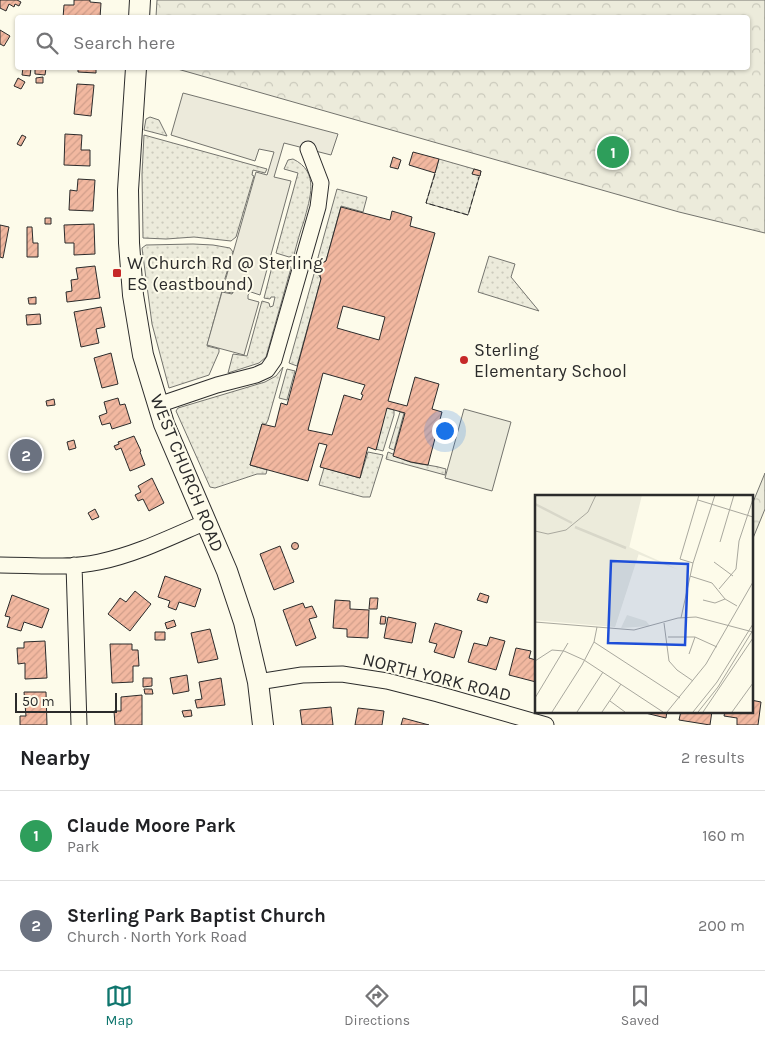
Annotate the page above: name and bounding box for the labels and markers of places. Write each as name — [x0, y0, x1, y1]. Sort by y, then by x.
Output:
pin: 1 — [597, 133, 629, 171]
place label: W Church Rd @ Sterling ES (eastbound) — [127, 252, 323, 295]
marker: W Church Rd @ Sterling ES (eastbound) — [111, 267, 123, 279]
place label: Sterling Elementary School — [474, 339, 627, 382]
marker: Sterling Elementary School — [458, 354, 470, 366]
pin: 2 — [10, 436, 42, 474]

